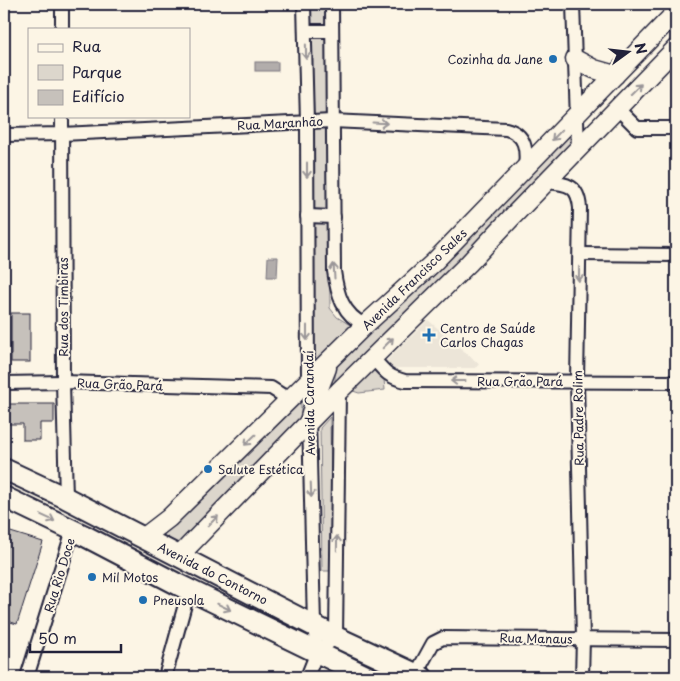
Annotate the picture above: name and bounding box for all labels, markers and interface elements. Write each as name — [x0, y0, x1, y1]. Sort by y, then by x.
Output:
legend — [28, 28, 190, 118]
north arrow — [602, 28, 652, 78]
text: Rua — [72, 34, 101, 57]
text: N — [629, 40, 653, 57]
one-way arrow — [301, 44, 311, 60]
place label: Cozinha da Jane — [448, 50, 543, 68]
marker: Cozinha da Jane — [547, 53, 559, 65]
text: Parque — [72, 60, 122, 83]
one-way arrow — [630, 83, 642, 95]
text: Edifício — [72, 84, 125, 107]
street label: Rua Maranhão — [237, 112, 324, 134]
one-way arrow — [372, 118, 388, 127]
one-way arrow — [551, 129, 563, 141]
one-way arrow — [302, 162, 312, 178]
street label: Avenida Francisco Sales — [358, 224, 471, 334]
street label: Rua dos Timbiras — [54, 257, 72, 357]
one-way arrow — [330, 264, 339, 280]
one-way arrow — [575, 266, 584, 282]
place label: Centro de Saúde Carlos Chagas — [440, 319, 535, 351]
one-way arrow — [302, 324, 312, 341]
marker: Centro de Saúde Carlos Chagas — [422, 328, 436, 342]
one-way arrow — [382, 337, 394, 349]
street label: Avenida Carandaí — [299, 350, 319, 456]
street label: Rua Padre Rolim — [568, 370, 588, 466]
street label: Rua Grão Pará — [477, 372, 563, 390]
street label: Rua Grão Pará — [77, 374, 164, 395]
one-way arrow — [450, 376, 466, 386]
one-way arrow — [243, 434, 256, 446]
place label: Salute Estética — [218, 460, 304, 478]
marker: Salute Estética — [202, 463, 214, 475]
one-way arrow — [306, 481, 315, 497]
one-way arrow — [40, 514, 55, 523]
one-way arrow — [207, 515, 219, 527]
street label: Rua Rio Doce — [39, 535, 79, 615]
one-way arrow — [332, 535, 342, 551]
street label: Avenida do Contorno — [155, 537, 271, 609]
place label: Mil Motos — [102, 568, 158, 586]
marker: Mil Motos — [86, 571, 98, 583]
place label: Pneusola — [153, 591, 205, 609]
marker: Pneusola — [137, 594, 149, 606]
one-way arrow — [216, 603, 231, 612]
scale bar — [30, 621, 121, 653]
text: 50 m — [38, 626, 77, 649]
street label: Rua Manaus — [499, 628, 573, 648]

